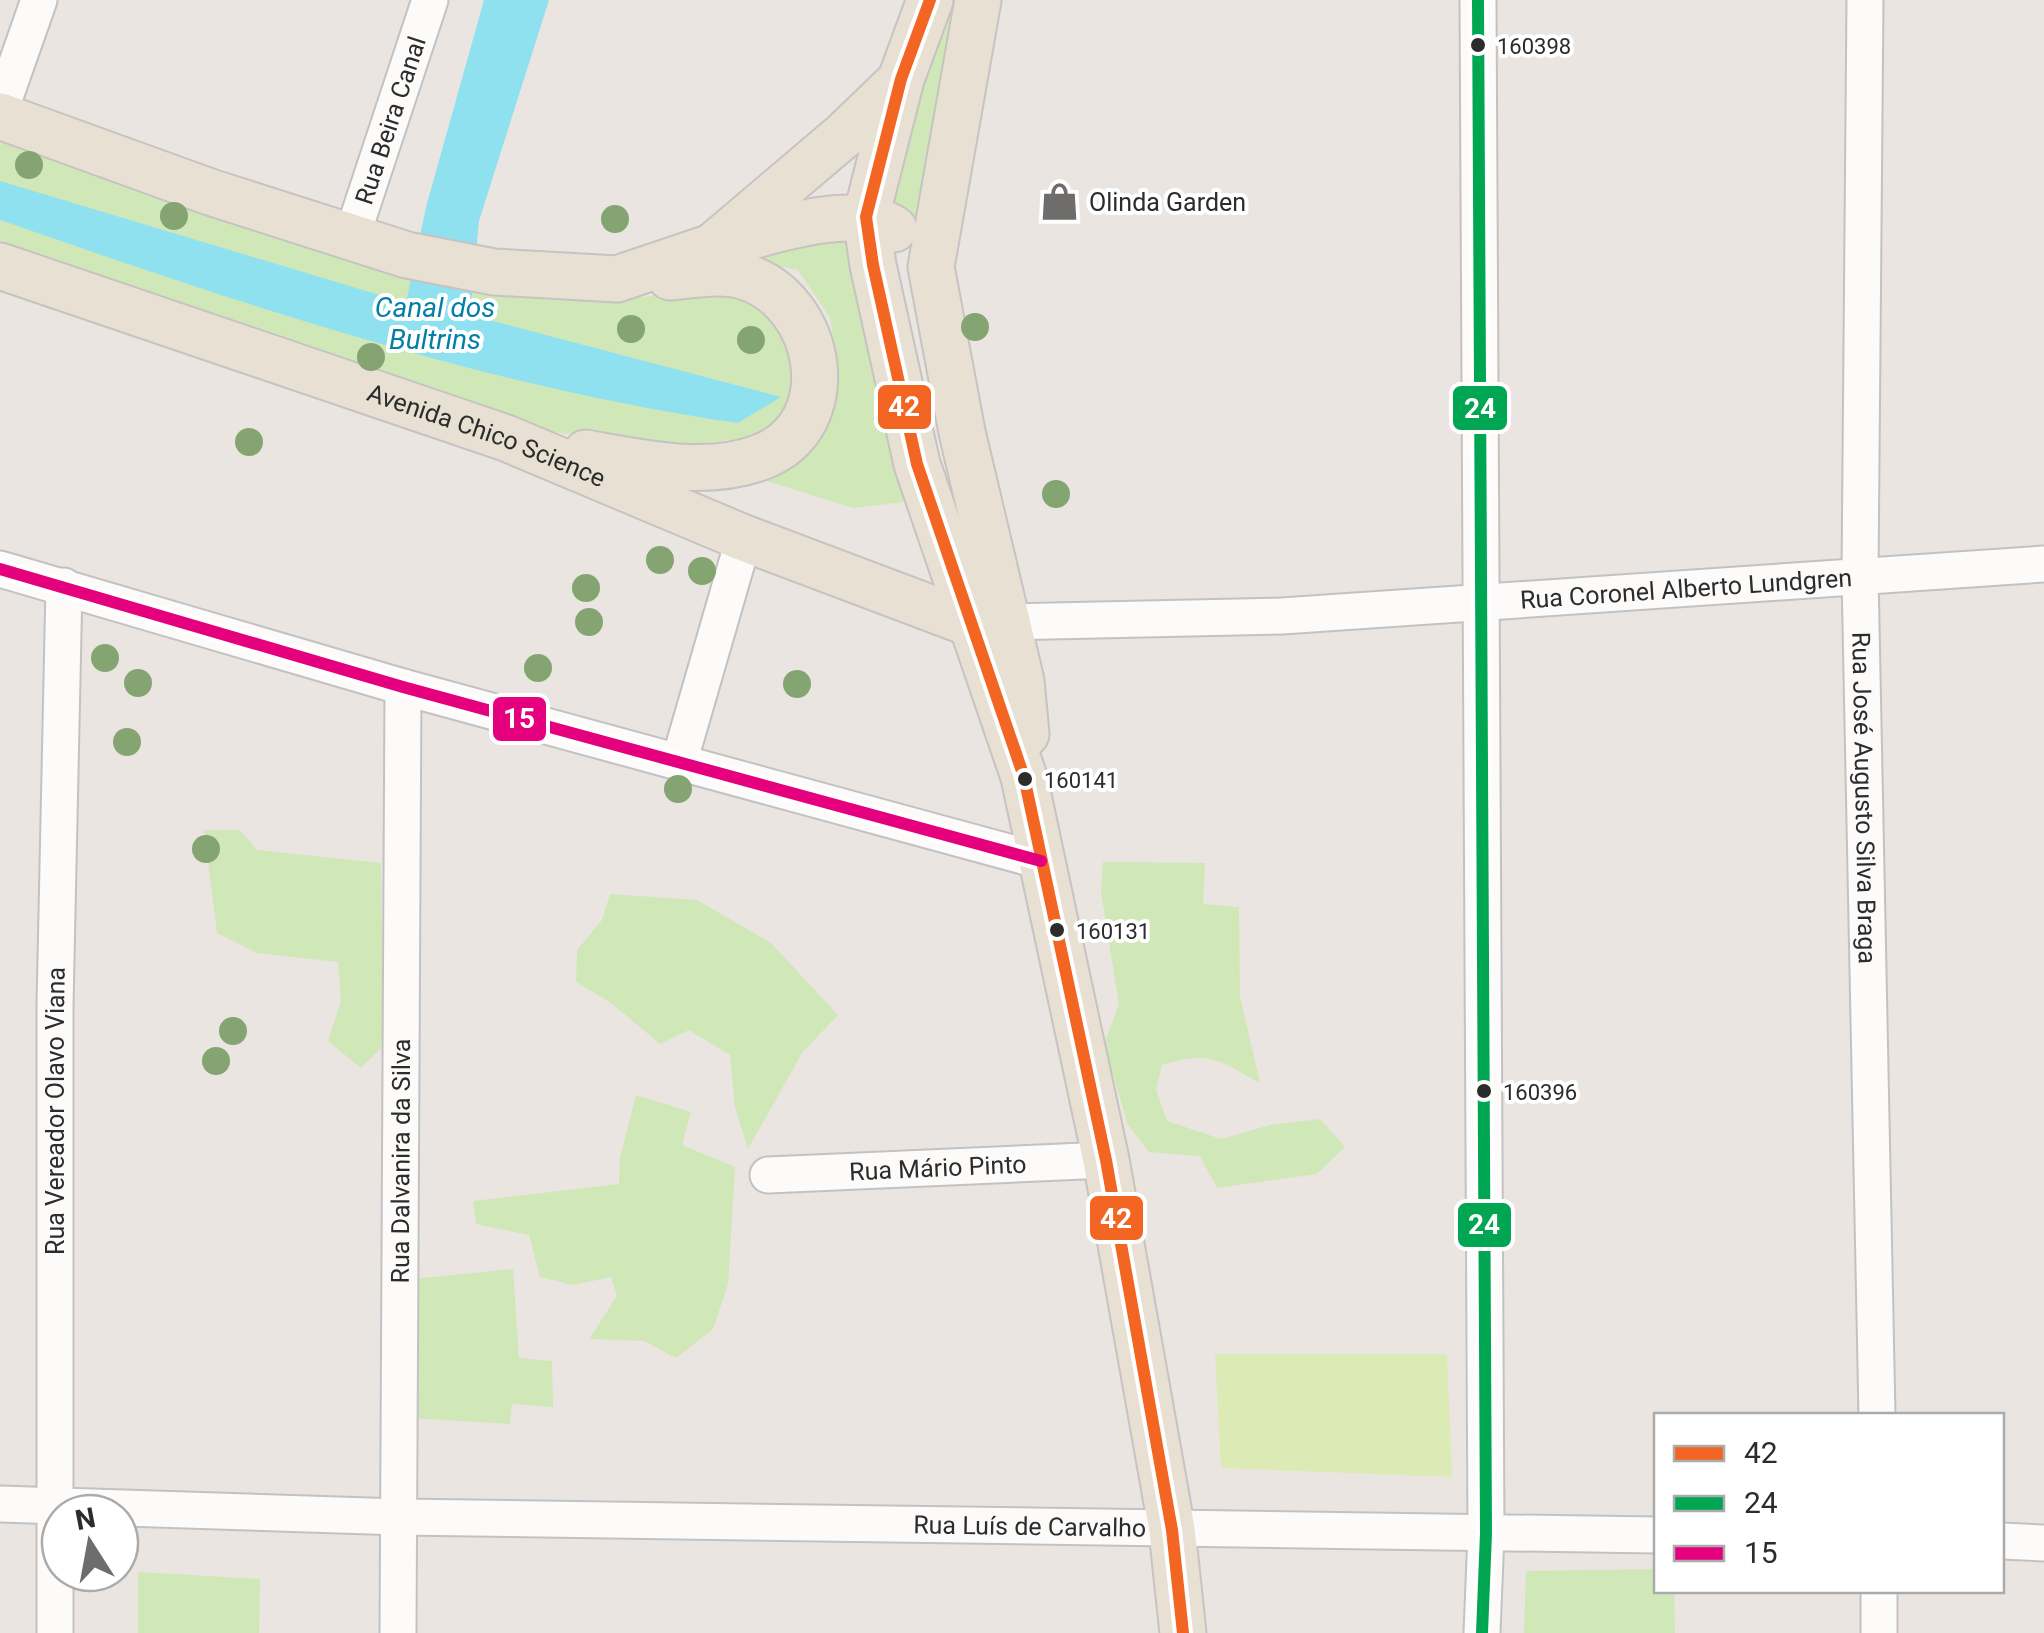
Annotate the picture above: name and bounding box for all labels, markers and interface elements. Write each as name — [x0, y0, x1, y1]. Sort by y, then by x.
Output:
street label: Rua Beira Canal — [349, 33, 432, 208]
place label: 160398 — [1497, 34, 1571, 59]
marker: 160398 — [1468, 35, 1488, 55]
shop icon: Olinda Garden — [1038, 181, 1080, 223]
place label: Olinda Garden — [1089, 188, 1246, 217]
water label: Canal dos Bultrins — [375, 291, 495, 356]
street label: Avenida Chico Science — [364, 378, 610, 493]
line badge: 42 — [876, 383, 933, 431]
line badge: 24 — [1451, 384, 1509, 432]
text: 42 — [888, 390, 920, 423]
text: 24 — [1464, 392, 1496, 425]
street label: Rua Coronel Alberto Lundgren — [1519, 563, 1853, 615]
street label: Rua José Augusto Silva Braga — [1846, 632, 1882, 964]
line badge: 15 — [491, 695, 548, 743]
text: 15 — [503, 702, 535, 735]
place label: 160141 — [1044, 768, 1118, 793]
marker: 160141 — [1015, 769, 1035, 789]
place label: 160131 — [1076, 919, 1150, 944]
marker: 160131 — [1047, 920, 1067, 940]
street label: Rua Vereador Olavo Viana — [41, 967, 71, 1255]
street label: Rua Dalvanira da Silva — [386, 1038, 416, 1284]
place label: 160396 — [1503, 1080, 1577, 1105]
marker: 160396 — [1474, 1081, 1494, 1101]
street label: Rua Mário Pinto — [849, 1150, 1027, 1186]
line badge: 42 — [1088, 1194, 1145, 1242]
line badge: 24 — [1456, 1201, 1513, 1249]
text: 42 — [1100, 1202, 1132, 1235]
text: 24 — [1468, 1208, 1500, 1241]
legend — [1654, 1413, 2004, 1593]
text: 42 — [1744, 1435, 1778, 1470]
text: 24 — [1744, 1485, 1778, 1520]
north arrow — [40, 1493, 140, 1593]
text: N — [72, 1501, 98, 1537]
street label: Rua Luís de Carvalho — [913, 1510, 1146, 1543]
text: 15 — [1744, 1535, 1778, 1570]

